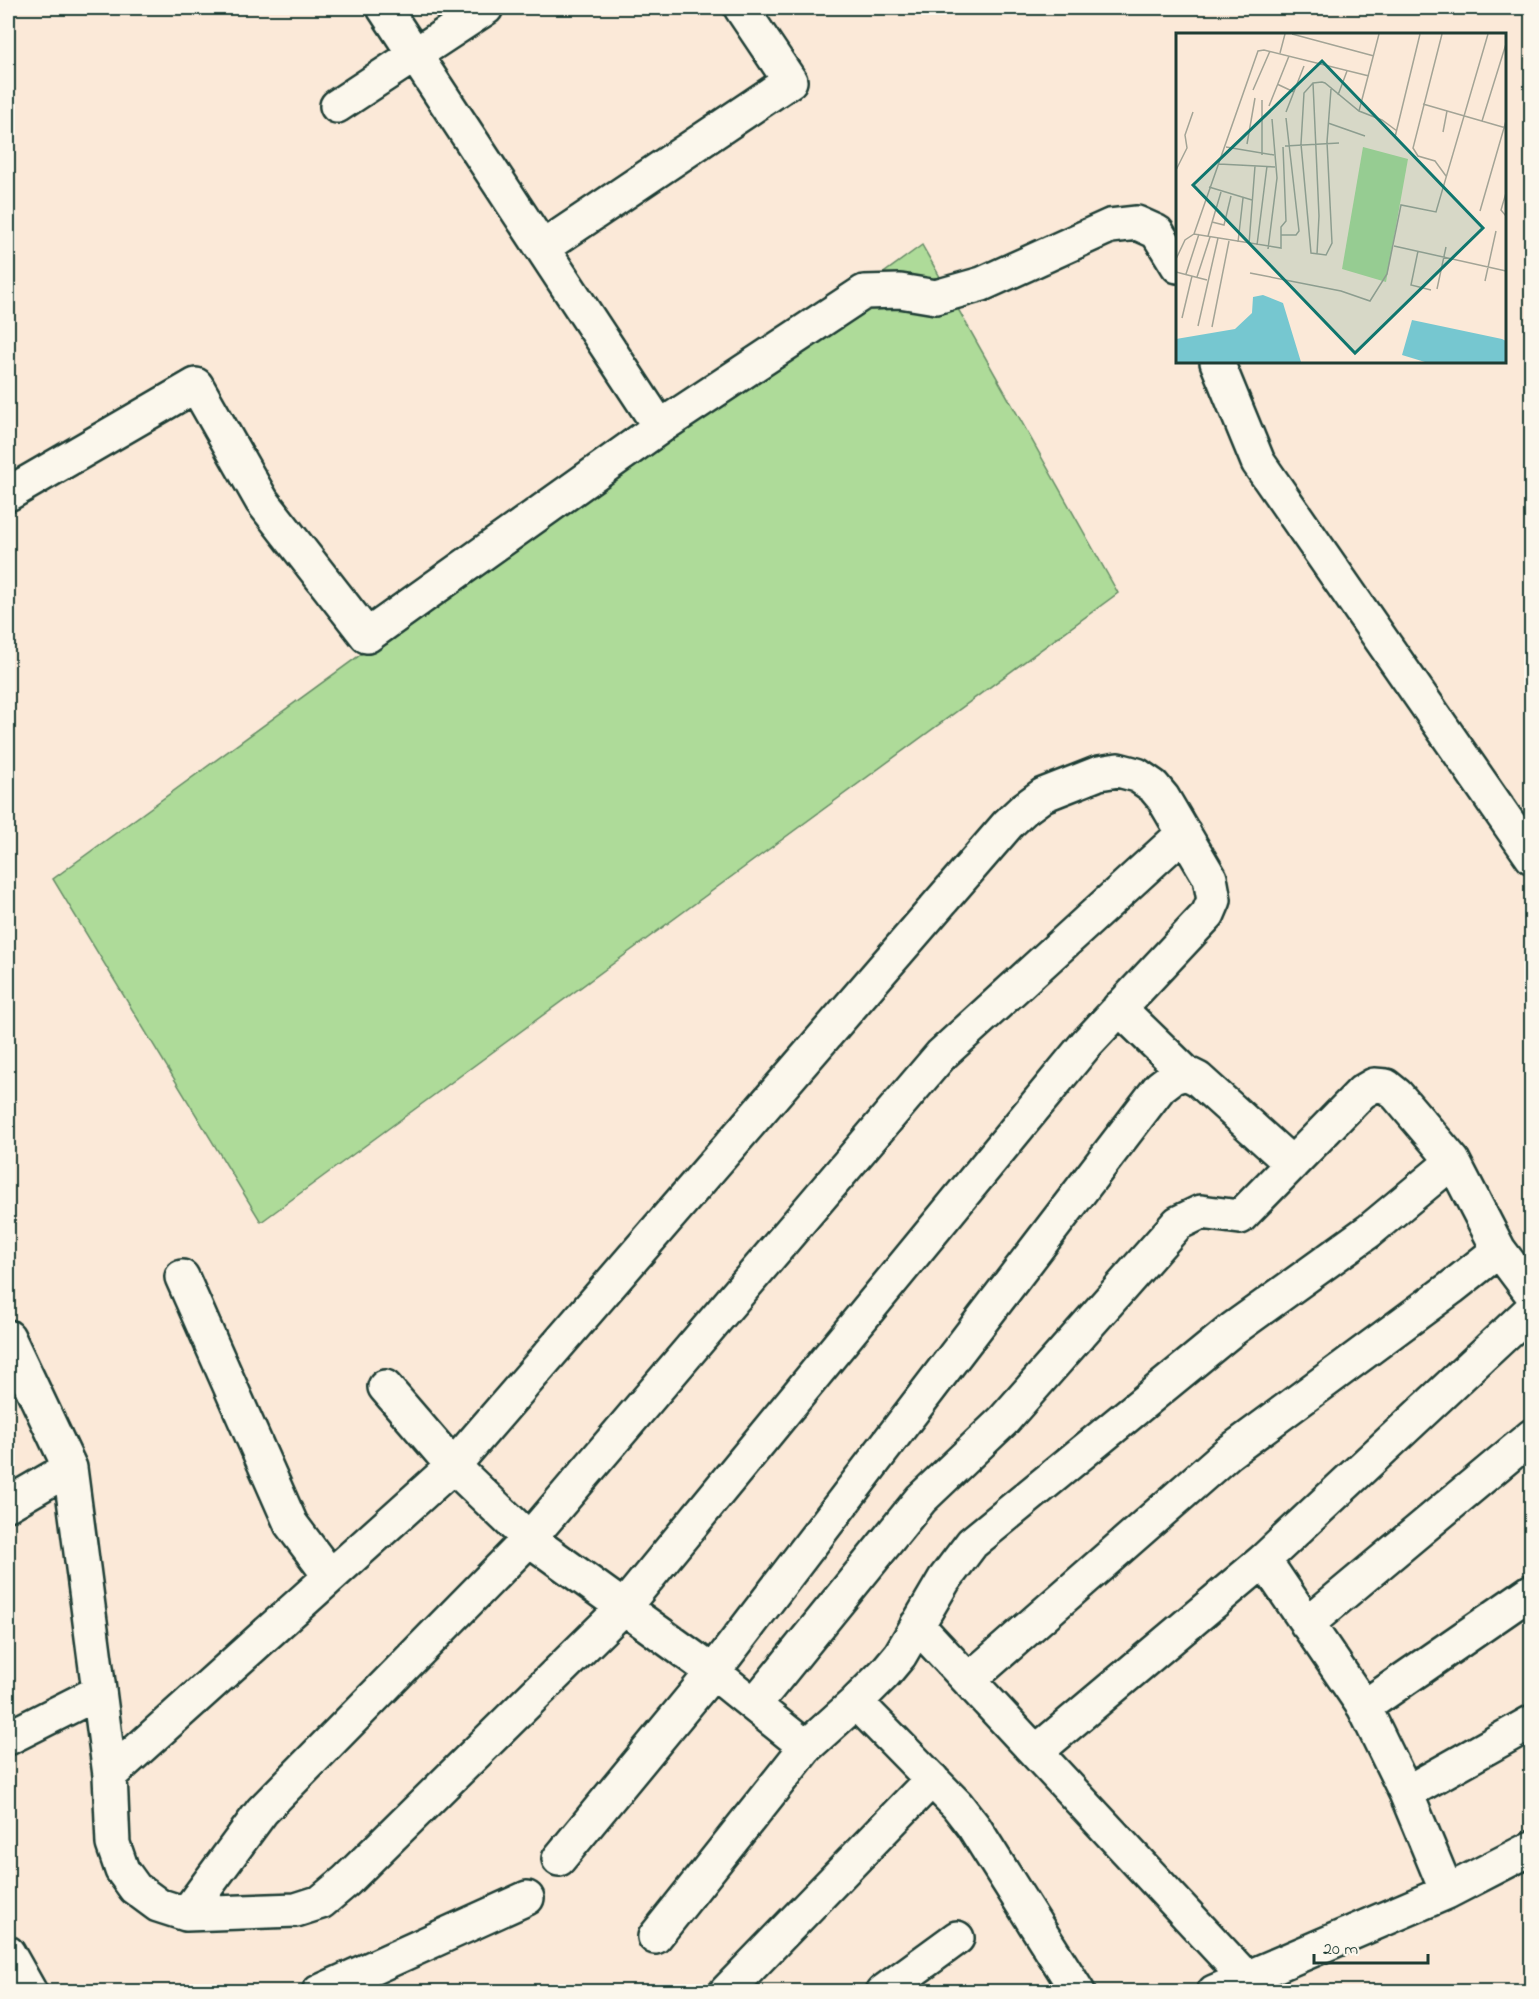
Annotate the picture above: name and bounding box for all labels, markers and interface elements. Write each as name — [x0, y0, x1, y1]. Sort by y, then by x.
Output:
inset map — [1176, 33, 1506, 363]
scale bar — [1314, 1927, 1428, 1965]
text: 20 m — [1323, 1937, 1358, 1963]

